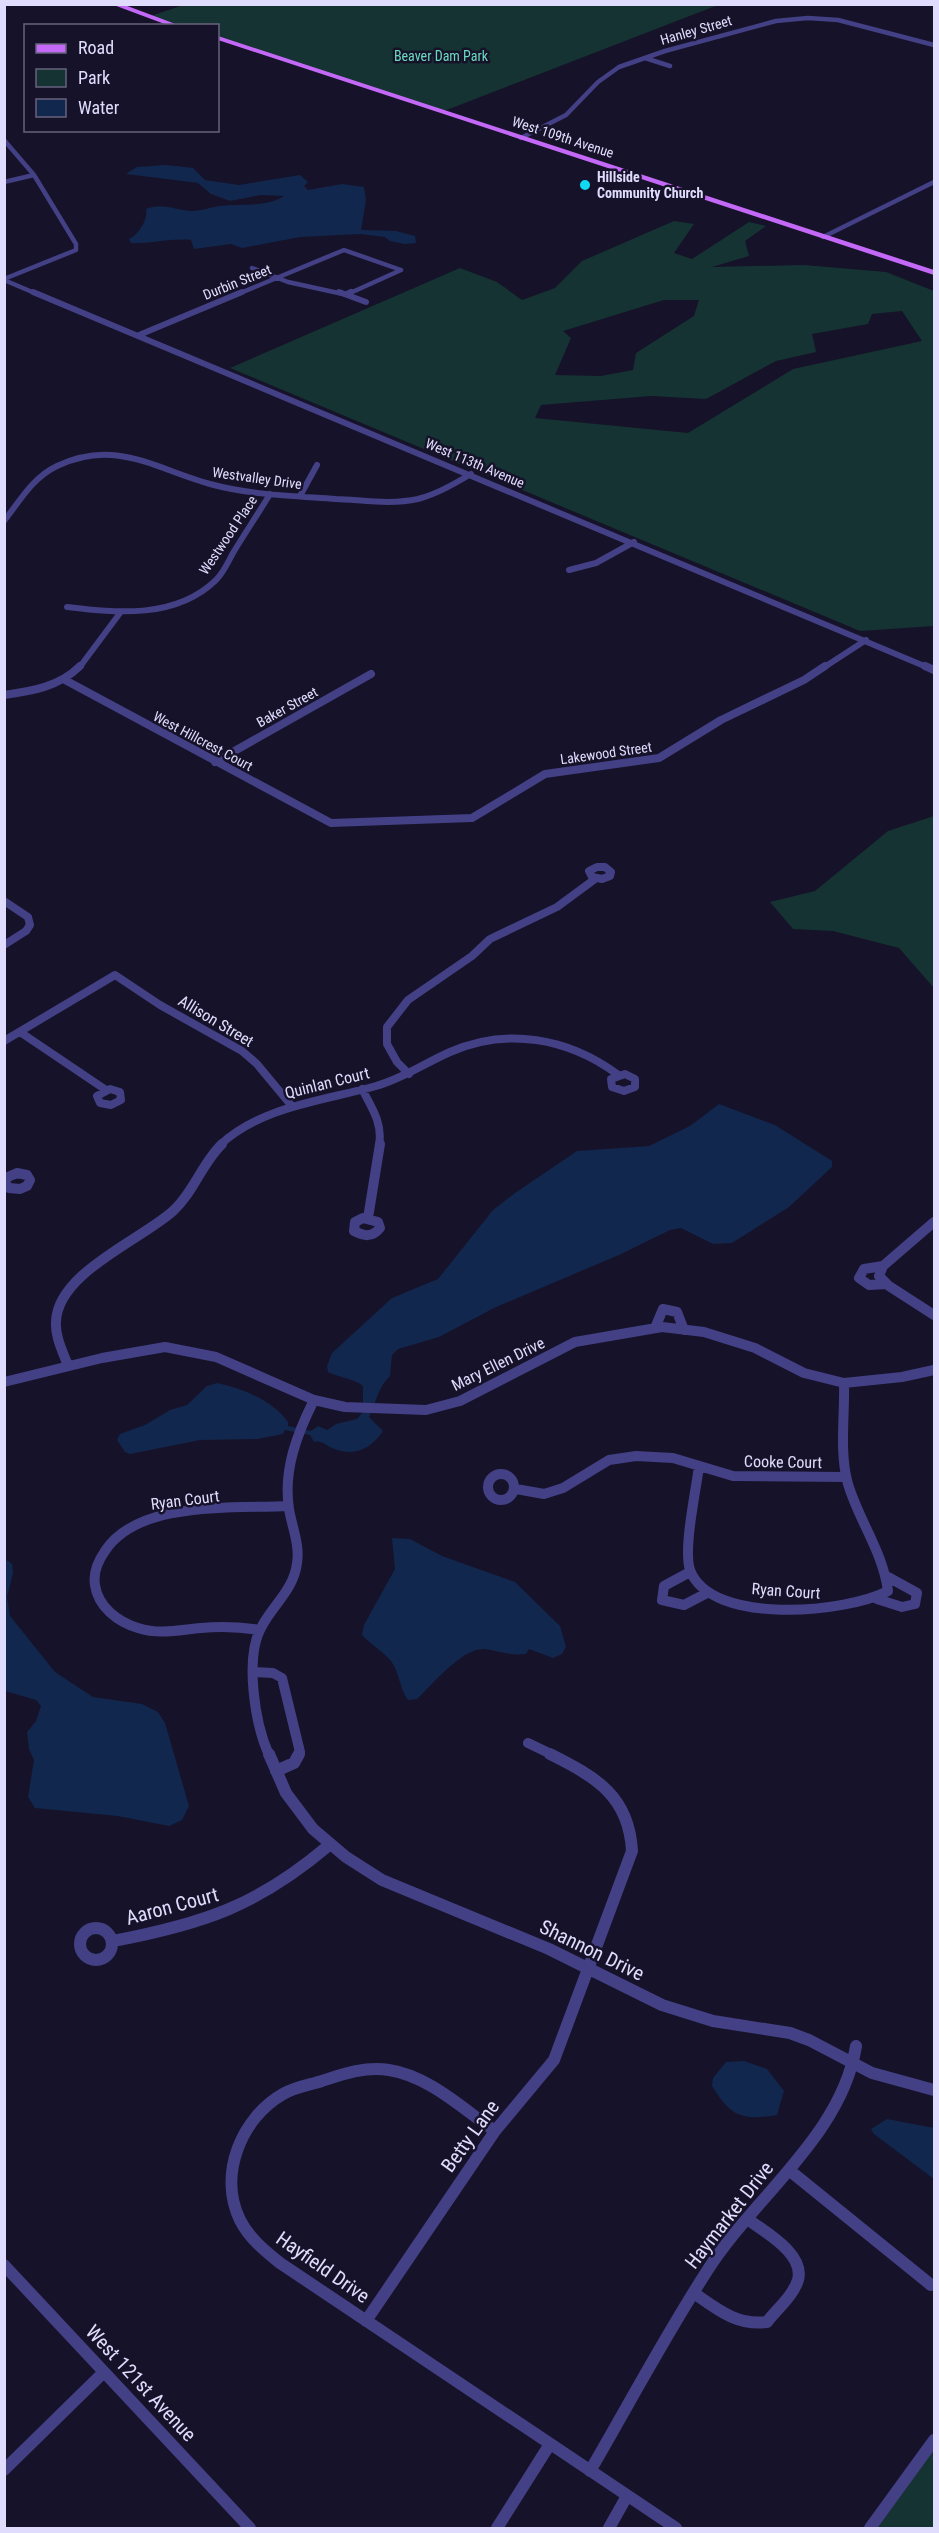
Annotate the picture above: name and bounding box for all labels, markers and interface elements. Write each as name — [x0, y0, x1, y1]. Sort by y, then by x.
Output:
street label: Hanley Street — [658, 12, 734, 48]
legend — [24, 24, 219, 132]
text: Road — [78, 37, 114, 58]
park label: Beaver Dam Park — [394, 48, 489, 64]
text: Park — [78, 67, 110, 88]
text: Water — [78, 97, 120, 118]
street label: West 109th Avenue — [510, 113, 616, 161]
place label: Hillside Community Church — [597, 169, 703, 201]
marker: Hillside Community Church — [578, 178, 592, 192]
street label: Durbin Street — [201, 261, 273, 303]
street label: West 113th Avenue — [423, 435, 527, 491]
street label: Westvalley Drive — [211, 464, 303, 492]
street label: Westwood Place — [196, 492, 260, 577]
street label: Baker Street — [254, 684, 320, 730]
street label: West Hillcrest Court — [150, 708, 256, 774]
street label: Lakewood Street — [559, 739, 653, 767]
street label: Allison Street — [175, 991, 257, 1051]
street label: Quinlan Court — [283, 1063, 371, 1103]
street label: Mary Ellen Drive — [448, 1333, 548, 1395]
street label: Cooke Court — [744, 1452, 823, 1472]
street label: Ryan Court — [150, 1486, 221, 1514]
street label: Ryan Court — [751, 1579, 821, 1603]
street label: Aaron Court — [123, 1882, 221, 1930]
street label: Shannon Drive — [536, 1914, 648, 1986]
street label: Betty Lane — [436, 2095, 504, 2177]
street label: Haymarket Drive — [680, 2157, 778, 2273]
street label: Hayfield Drive — [272, 2226, 374, 2308]
street label: West 121st Avenue — [81, 2320, 201, 2446]

